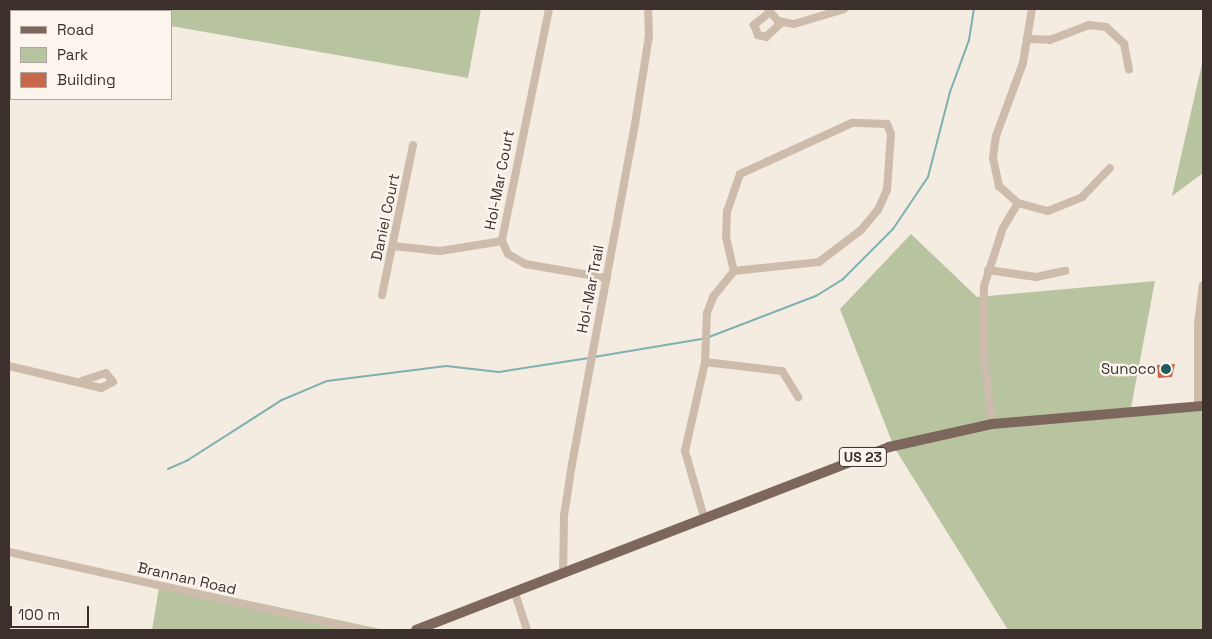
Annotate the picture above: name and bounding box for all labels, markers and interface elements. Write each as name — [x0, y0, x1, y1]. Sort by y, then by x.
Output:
legend — [10, 10, 172, 100]
text: Road — [57, 20, 94, 39]
text: Park — [57, 45, 88, 64]
text: Building — [57, 70, 116, 89]
street label: Hol-Mar Court — [480, 129, 518, 231]
street label: Daniel Court — [367, 172, 403, 262]
street label: Hol-Mar Trail — [573, 243, 607, 335]
place label: Sunoco — [1101, 360, 1156, 378]
marker: Sunoco — [1160, 363, 1172, 375]
road number: US 23 — [838, 446, 888, 468]
street label: Brannan Road — [136, 558, 238, 598]
scale bar — [12, 596, 91, 628]
text: 100 m — [18, 605, 60, 624]

